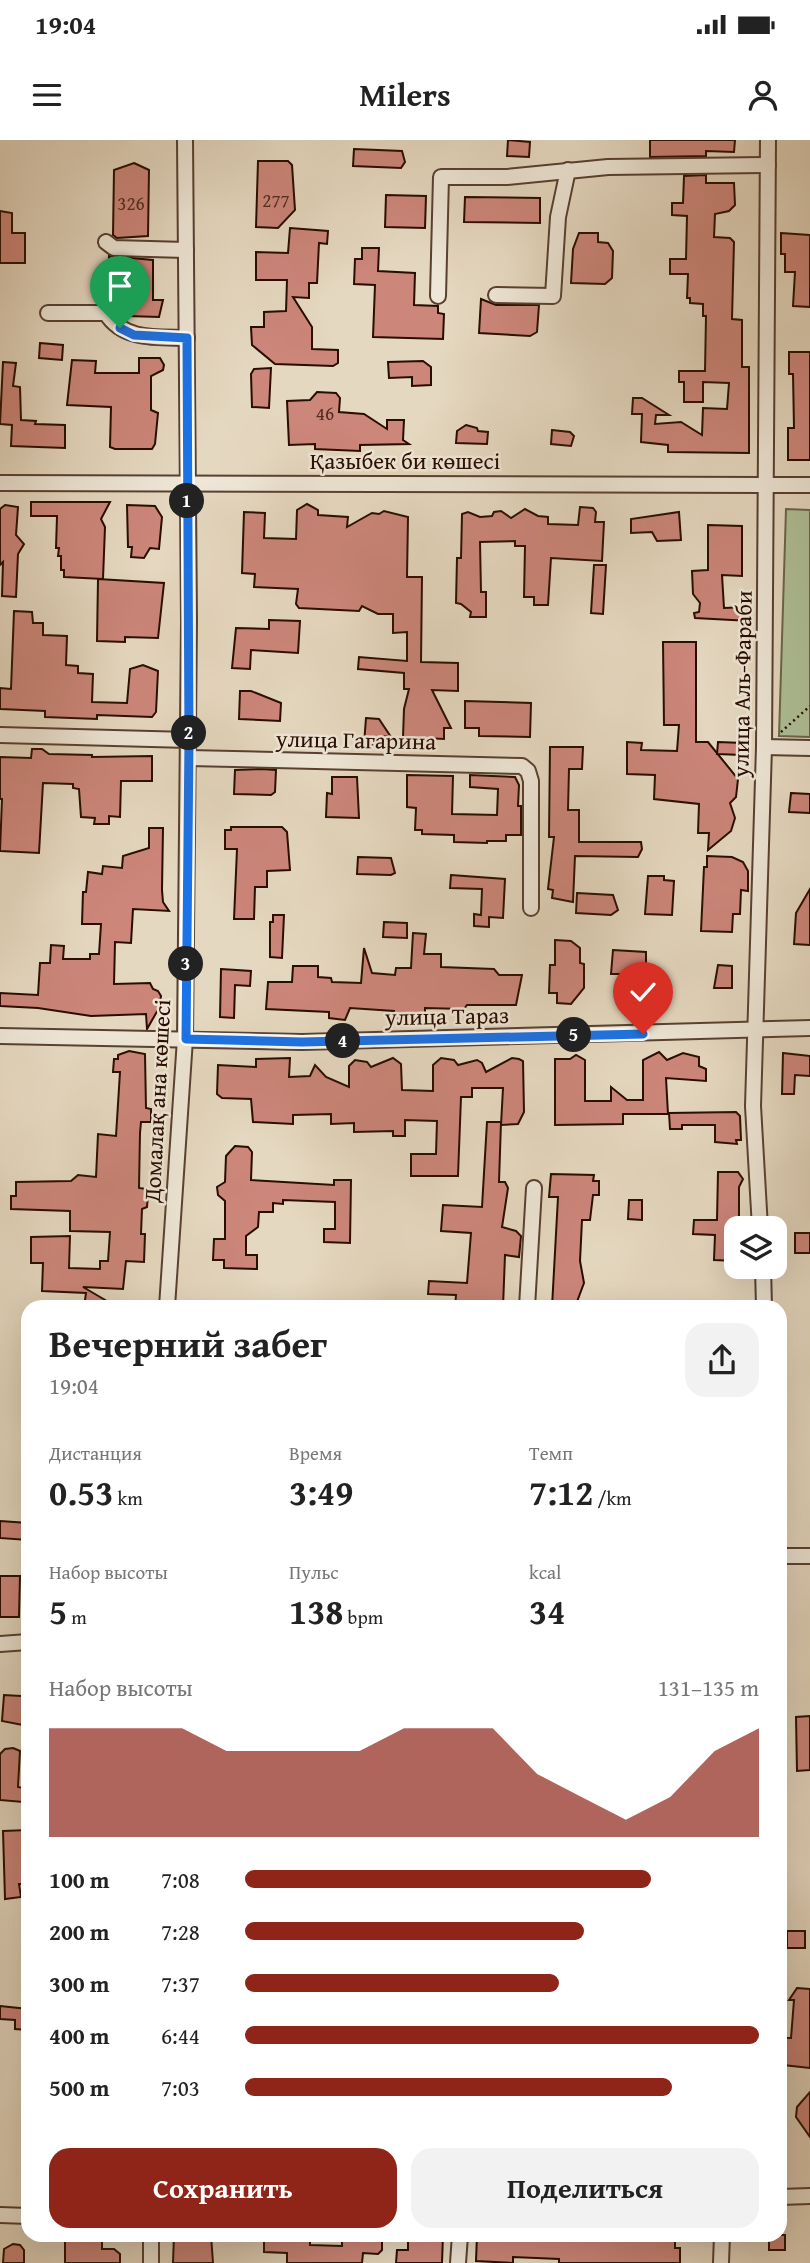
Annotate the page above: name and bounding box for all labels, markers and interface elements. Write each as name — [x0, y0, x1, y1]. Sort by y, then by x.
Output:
text: 19:04 — [35, 5, 96, 44]
text: Milers — [359, 71, 451, 118]
icon: menu — [28, 76, 66, 114]
icon: person — [744, 76, 782, 114]
house number: 277 — [262, 186, 290, 214]
house number: 326 — [117, 189, 145, 217]
pin — [90, 256, 150, 328]
icon: arrive — [101, 267, 139, 305]
house number: 46 — [316, 399, 334, 427]
street label: Қазыбек би көшесі — [310, 444, 500, 477]
pin: 1 — [170, 484, 204, 518]
text: 1 — [182, 486, 191, 514]
street label: улица Аль-Фараби — [723, 590, 760, 779]
pin: 2 — [172, 716, 206, 750]
text: 2 — [184, 718, 193, 746]
street label: улица Гагарина — [275, 722, 436, 757]
pin: 3 — [168, 946, 204, 982]
text: 3 — [181, 949, 190, 977]
pin — [613, 962, 673, 1034]
icon: check — [624, 973, 662, 1011]
street label: Домалақ ана көшесі — [135, 998, 178, 1205]
street label: улица Тараз — [384, 998, 509, 1033]
pin: 5 — [556, 1018, 592, 1052]
text: 5 — [569, 1020, 578, 1048]
pin: 4 — [326, 1024, 360, 1058]
text: 4 — [338, 1026, 347, 1054]
map controls — [724, 1216, 787, 1279]
button: layers — [724, 1216, 787, 1279]
text: Вечерний забег — [49, 1315, 327, 1371]
button: share — [685, 1323, 759, 1397]
text: 19:04 — [49, 1369, 99, 1402]
text: Дистанция — [49, 1439, 142, 1467]
text: Время — [289, 1439, 342, 1467]
text: Темп — [529, 1439, 573, 1467]
text: 0.53 — [49, 1467, 113, 1518]
text: 3:49 — [289, 1467, 353, 1518]
text: 7:12 — [529, 1467, 593, 1518]
text: km — [113, 1484, 143, 1512]
text: /km — [593, 1484, 632, 1512]
text: Набор высоты — [49, 1558, 168, 1586]
text: Пульс — [289, 1558, 339, 1586]
text: kcal — [529, 1558, 561, 1586]
text: 5 — [49, 1586, 67, 1637]
text: 138 — [289, 1586, 343, 1637]
text: 34 — [529, 1586, 565, 1637]
text: m — [67, 1603, 87, 1631]
text: bpm — [343, 1603, 383, 1631]
text: Набор высоты — [49, 1671, 193, 1704]
text: 131–135 m — [658, 1671, 759, 1704]
text: 100 m — [49, 1863, 110, 1896]
text: 7:08 — [161, 1863, 200, 1896]
text: 200 m — [49, 1915, 110, 1948]
text: 7:28 — [161, 1915, 200, 1948]
text: 300 m — [49, 1967, 110, 2000]
text: 7:37 — [161, 1967, 200, 2000]
text: 400 m — [49, 2019, 110, 2052]
text: 6:44 — [161, 2019, 200, 2052]
text: 500 m — [49, 2071, 110, 2104]
text: 7:03 — [161, 2071, 200, 2104]
button: Сохранить — [49, 2148, 397, 2228]
button: Поделиться — [411, 2148, 759, 2228]

